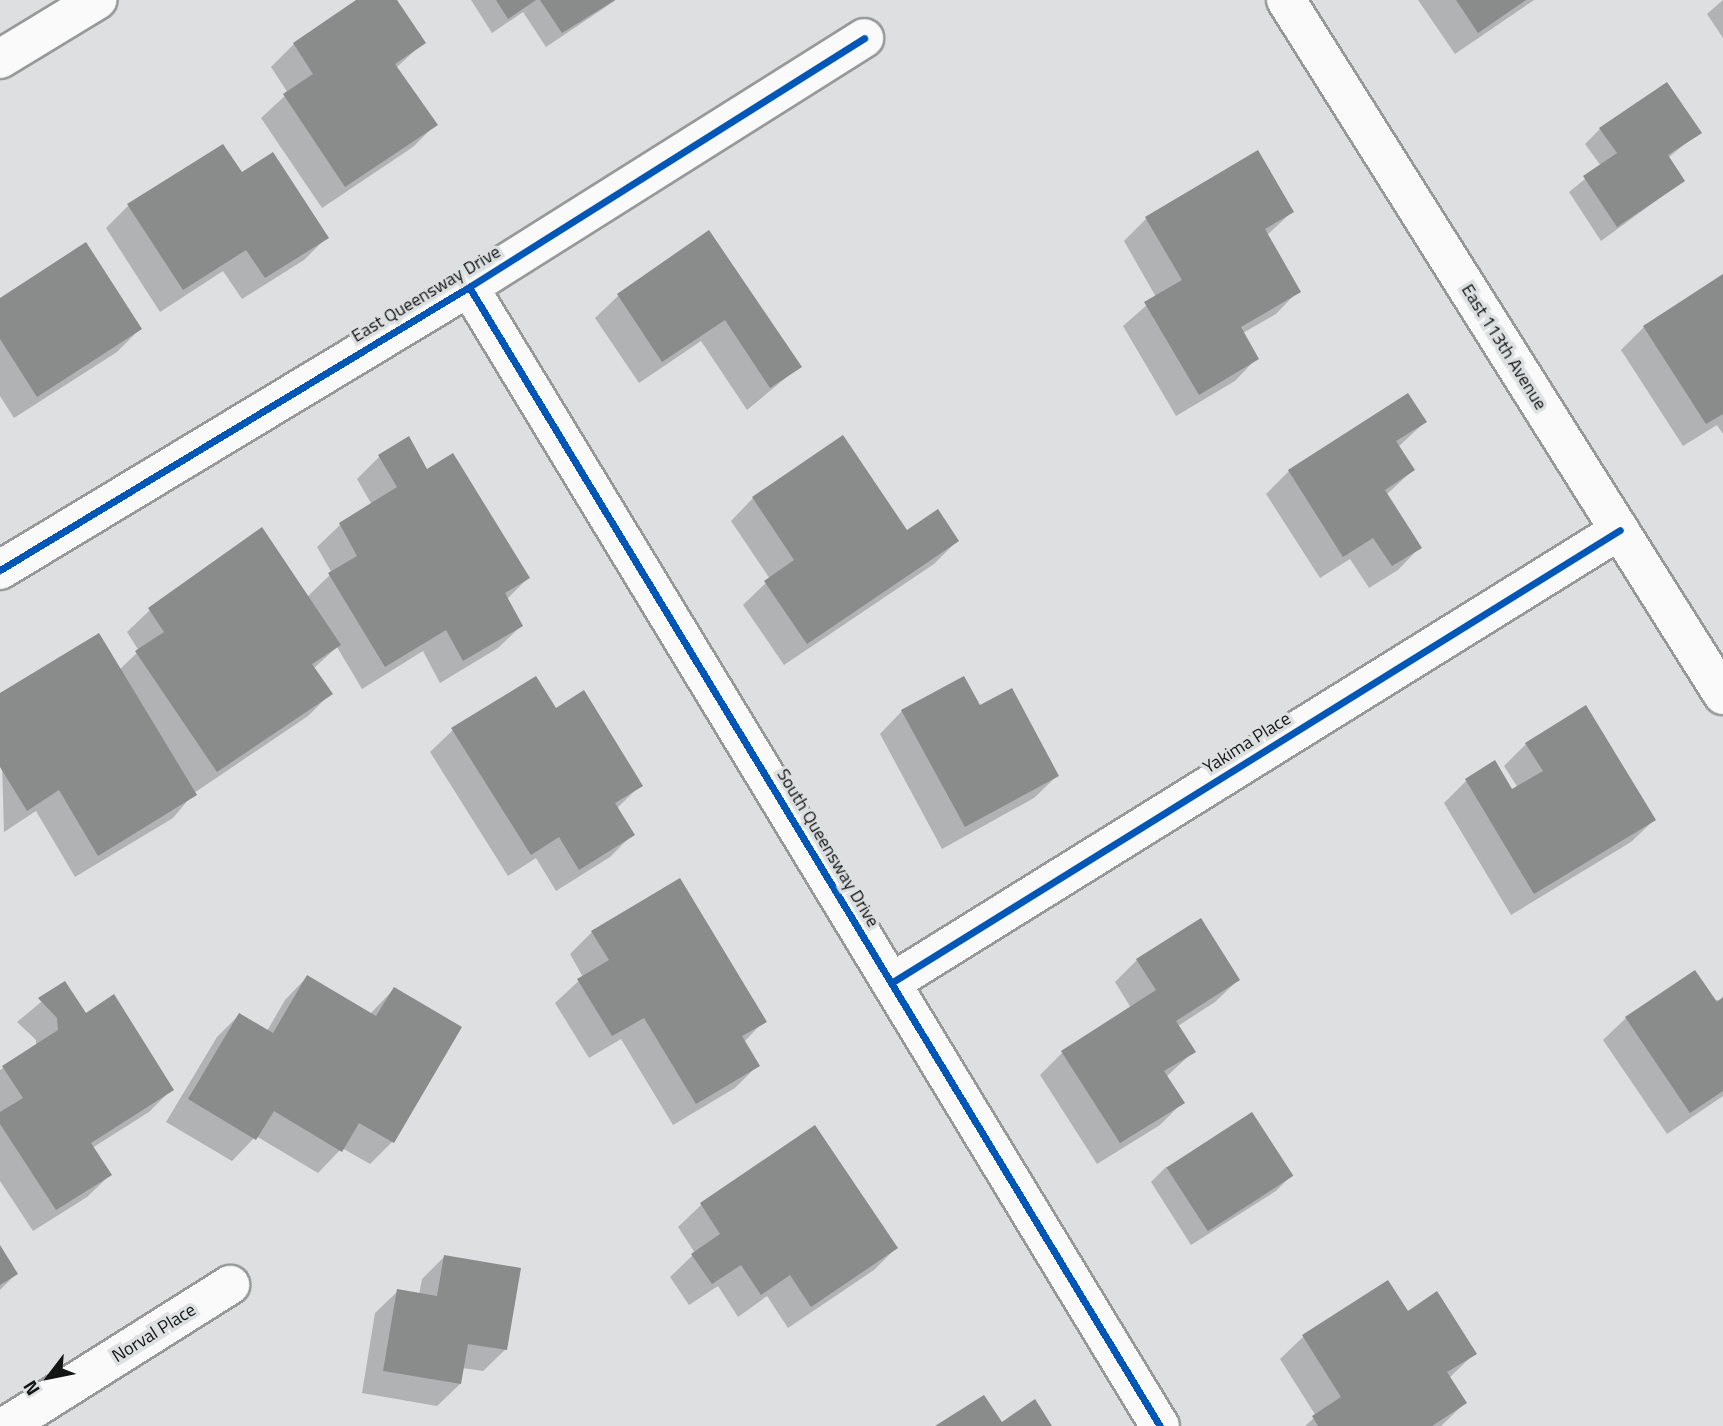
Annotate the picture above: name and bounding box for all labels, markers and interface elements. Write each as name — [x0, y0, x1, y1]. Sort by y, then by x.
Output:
street label: East Queensway Drive — [348, 241, 504, 347]
street label: East 113th Avenue — [1457, 280, 1551, 414]
street label: Yakima Place — [1199, 708, 1295, 778]
street label: South Queensway Drive — [772, 765, 884, 931]
street label: Norval Place — [108, 1299, 200, 1367]
north arrow — [14, 1342, 84, 1412]
text: N — [15, 1375, 47, 1402]

